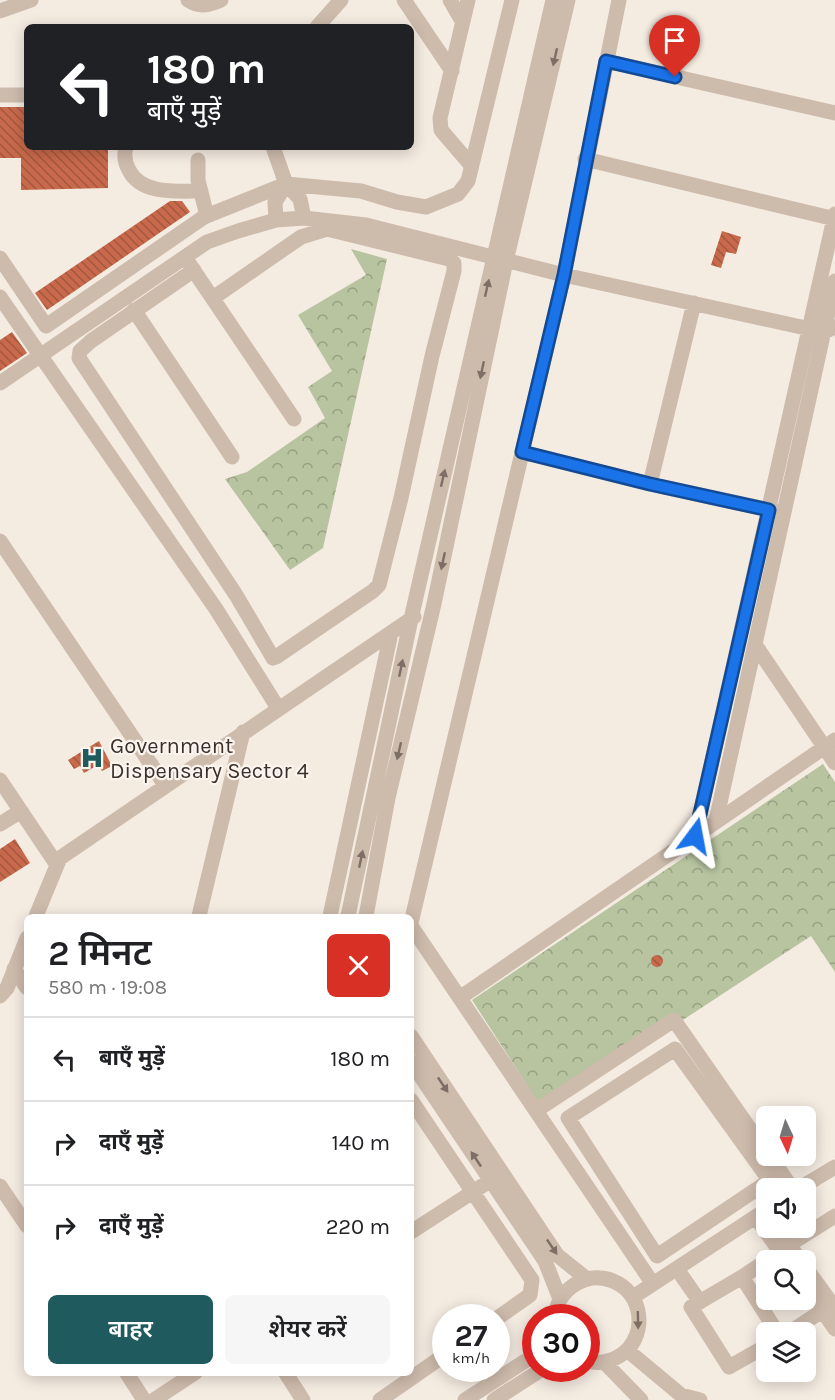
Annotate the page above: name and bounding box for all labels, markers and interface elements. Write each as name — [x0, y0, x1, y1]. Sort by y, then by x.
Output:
pin — [649, 15, 700, 77]
icon: arrive — [658, 24, 691, 57]
text: 180 m — [147, 44, 266, 94]
icon: left — [48, 48, 126, 126]
one-way arrow — [550, 48, 559, 67]
text: बाएँ मुड़ें — [147, 95, 221, 127]
one-way arrow — [482, 279, 492, 297]
one-way arrow — [477, 360, 487, 379]
one-way arrow — [439, 469, 449, 487]
one-way arrow — [438, 551, 447, 570]
one-way arrow — [397, 659, 406, 678]
place label: Government Dispensary Sector 4 — [110, 733, 309, 784]
one-way arrow — [394, 741, 404, 760]
hospital icon: Government Dispensary Sector 4 — [79, 745, 105, 771]
position arrow — [663, 804, 727, 868]
one-way arrow — [356, 850, 366, 869]
text: 2 मिनट — [48, 932, 152, 974]
button: close — [327, 934, 390, 997]
text: 580 m · 19:08 — [48, 976, 167, 999]
icon: left — [48, 1043, 81, 1076]
text: बाएँ मुड़ें — [99, 1045, 165, 1071]
text: 180 m — [330, 1046, 390, 1072]
one-way arrow — [438, 1076, 449, 1093]
north arrow — [756, 1106, 816, 1166]
map controls — [756, 1106, 816, 1382]
icon: right — [48, 1127, 81, 1160]
text: दाएँ मुड़ें — [99, 1129, 164, 1155]
text: 140 m — [332, 1130, 390, 1156]
one-way arrow — [470, 1152, 482, 1168]
button: sound — [756, 1178, 816, 1238]
icon: right — [48, 1211, 81, 1244]
text: दाएँ मुड़ें — [99, 1213, 164, 1239]
text: 220 m — [326, 1214, 390, 1240]
one-way arrow — [546, 1239, 557, 1255]
button: search — [756, 1250, 816, 1310]
button: बाहर — [48, 1295, 213, 1364]
button: शेयर करें — [225, 1295, 390, 1364]
speed limit sign: 30 — [522, 1304, 600, 1382]
one-way arrow — [633, 1310, 643, 1329]
text: 27 — [454, 1318, 488, 1354]
button: layers — [756, 1322, 816, 1382]
text: km/h — [452, 1349, 490, 1367]

